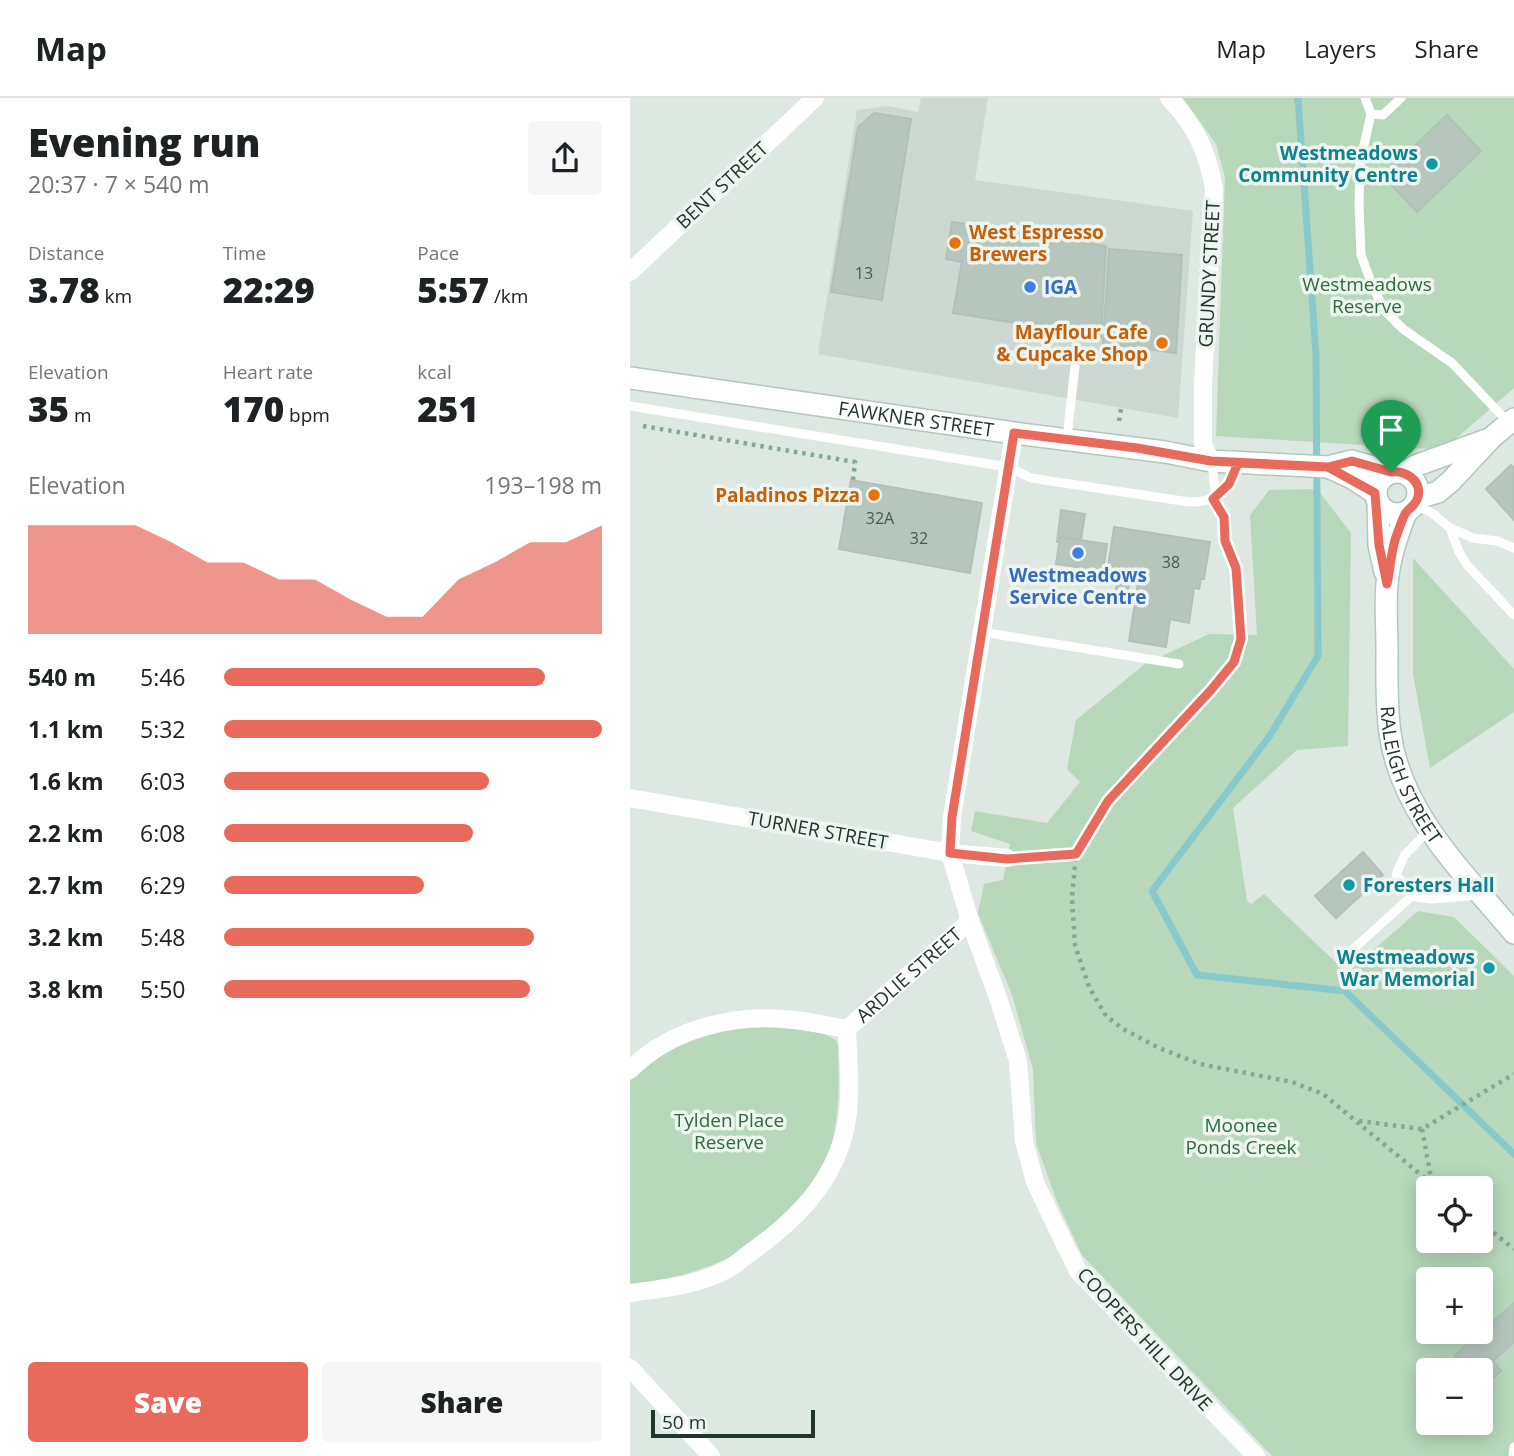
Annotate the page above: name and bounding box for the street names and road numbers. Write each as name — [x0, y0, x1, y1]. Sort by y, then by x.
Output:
street label: BENT STREET — [670, 135, 774, 234]
street label: GRUNDY STREET — [1192, 199, 1226, 348]
street label: FAWKNER STREET — [837, 395, 996, 443]
street label: RALEIGH STREET — [1374, 705, 1448, 849]
street label: TURNER STREET — [746, 805, 891, 855]
street label: ARDLIE STREET — [850, 921, 967, 1028]
street label: COOPERS HILL DRIVE — [1072, 1262, 1218, 1416]

